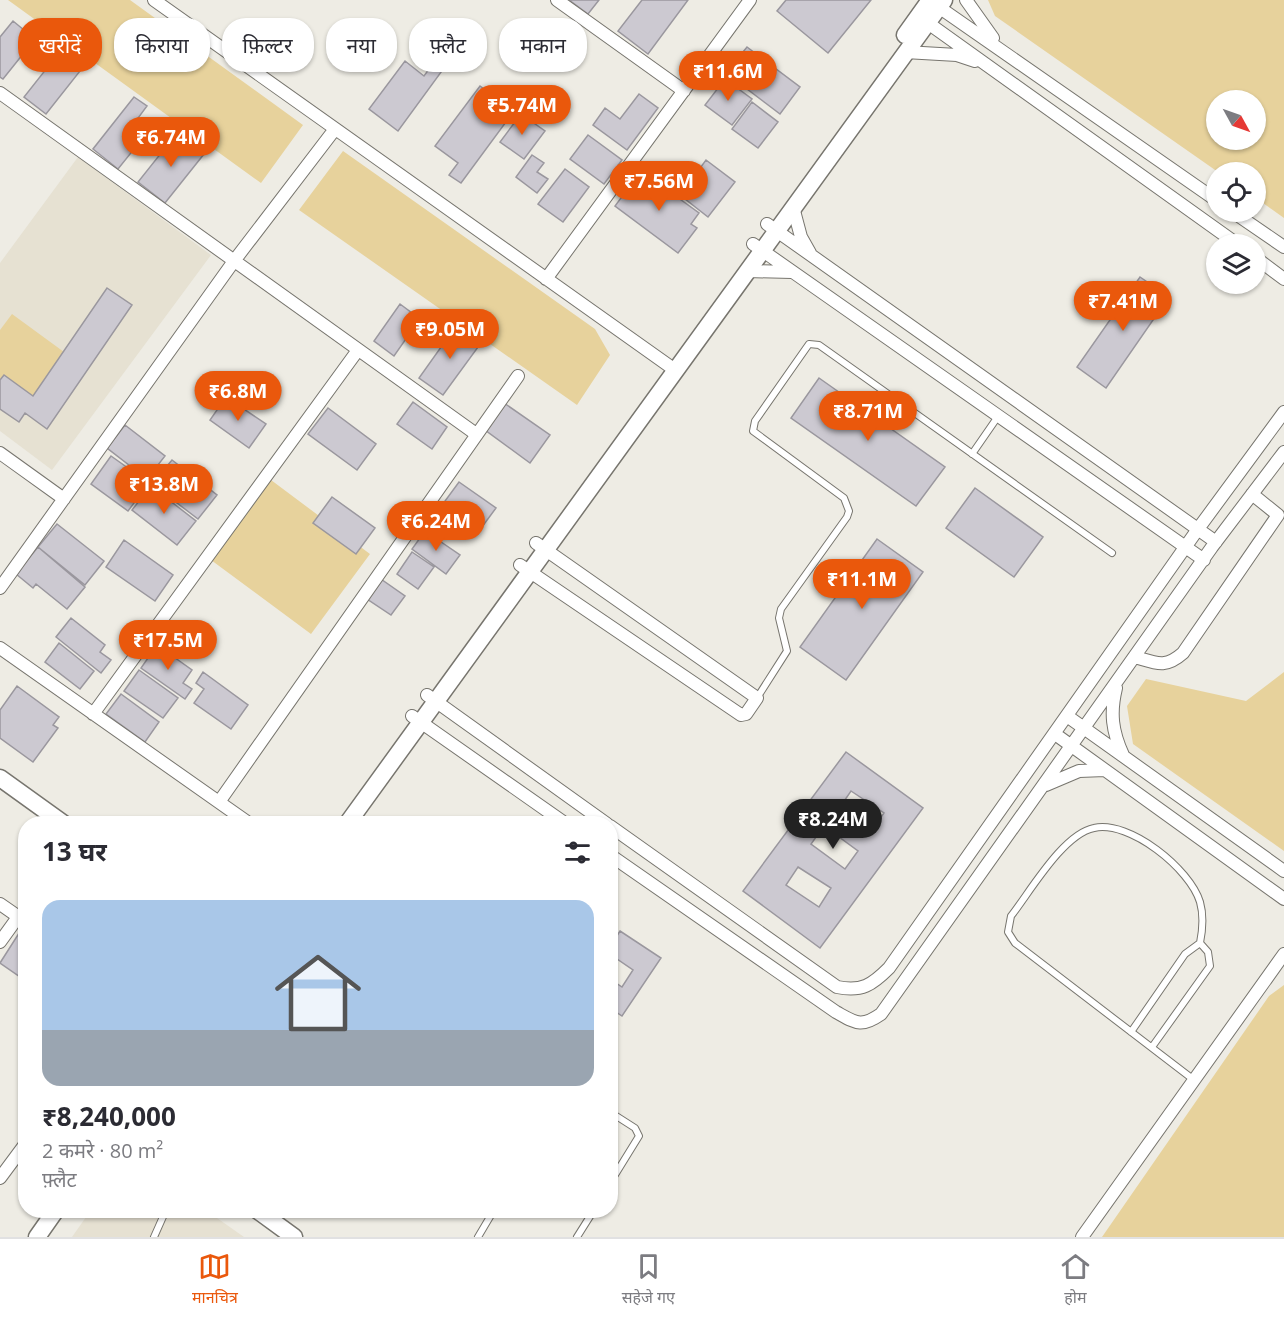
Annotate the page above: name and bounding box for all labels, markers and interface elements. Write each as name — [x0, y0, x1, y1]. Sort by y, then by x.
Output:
chip: खरीदें — [18, 18, 102, 72]
chip: किराया — [114, 18, 210, 72]
chip: फ़िल्टर — [222, 18, 314, 72]
chip: नया — [326, 18, 397, 72]
chip: फ़्लैट — [409, 18, 487, 72]
chip: मकान — [499, 18, 587, 72]
pin: ₹11.6M — [679, 51, 777, 102]
text: ₹11.6M — [693, 57, 763, 84]
pin: ₹5.74M — [473, 85, 571, 136]
north arrow — [1206, 90, 1266, 150]
map controls — [1206, 90, 1266, 294]
text: ₹5.74M — [487, 91, 557, 118]
pin: ₹6.74M — [122, 117, 220, 168]
text: ₹6.74M — [136, 123, 206, 150]
pin: ₹7.56M — [610, 161, 708, 212]
button: locate — [1206, 162, 1266, 222]
text: ₹7.56M — [624, 167, 694, 194]
button: layers — [1206, 234, 1266, 294]
pin: ₹7.41M — [1074, 281, 1172, 332]
text: ₹7.41M — [1088, 287, 1158, 314]
pin: ₹9.05M — [401, 309, 499, 360]
text: ₹9.05M — [415, 315, 485, 342]
pin: ₹6.8M — [196, 371, 280, 422]
text: ₹6.8M — [209, 377, 267, 404]
pin: ₹8.71M — [819, 391, 917, 442]
text: ₹8.71M — [833, 397, 903, 424]
pin: ₹13.8M — [115, 464, 213, 515]
text: ₹13.8M — [129, 470, 199, 497]
pin: ₹6.24M — [387, 501, 485, 552]
text: ₹6.24M — [401, 507, 471, 534]
pin: ₹11.1M — [813, 559, 911, 610]
text: ₹11.1M — [827, 565, 897, 592]
pin: ₹17.5M — [119, 620, 217, 671]
text: ₹17.5M — [133, 626, 203, 653]
pin: ₹8.24M — [784, 799, 882, 850]
text: ₹8.24M — [798, 805, 868, 832]
text: 13 घर — [42, 833, 107, 869]
icon: filters — [561, 836, 594, 869]
icon: home — [264, 939, 372, 1047]
text: ₹8,240,000 — [42, 1098, 176, 1134]
text: 2 कमरे · 80 m² — [42, 1137, 163, 1164]
text: फ़्लैट — [42, 1166, 77, 1193]
tab: मानचित्र — [192, 1250, 238, 1310]
tab: सहेजे गए — [622, 1250, 675, 1310]
tab: होम — [1059, 1250, 1092, 1310]

